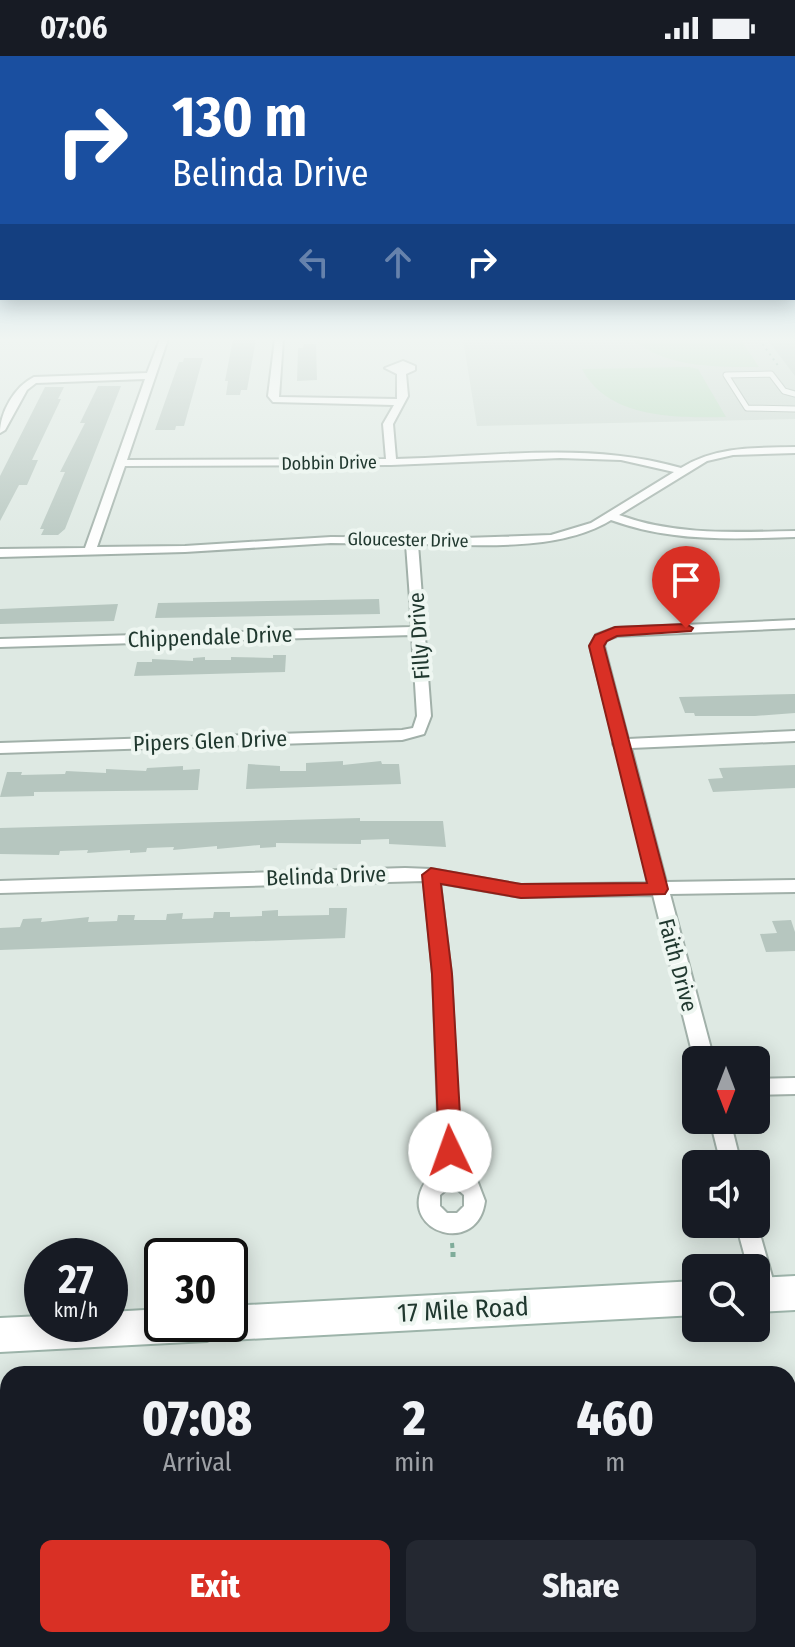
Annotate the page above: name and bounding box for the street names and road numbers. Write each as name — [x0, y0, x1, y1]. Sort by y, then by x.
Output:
street label: Dobbin Drive — [281, 451, 377, 475]
street label: Gloucester Drive — [347, 528, 469, 552]
street label: Filly Drive — [402, 591, 436, 681]
street label: Chippendale Drive — [127, 621, 293, 653]
street label: Pipers Glen Drive — [133, 725, 287, 757]
street label: Belinda Drive — [265, 860, 387, 892]
street label: Faith Drive — [653, 916, 703, 1014]
street label: 17 Mile Road — [397, 1291, 529, 1329]

